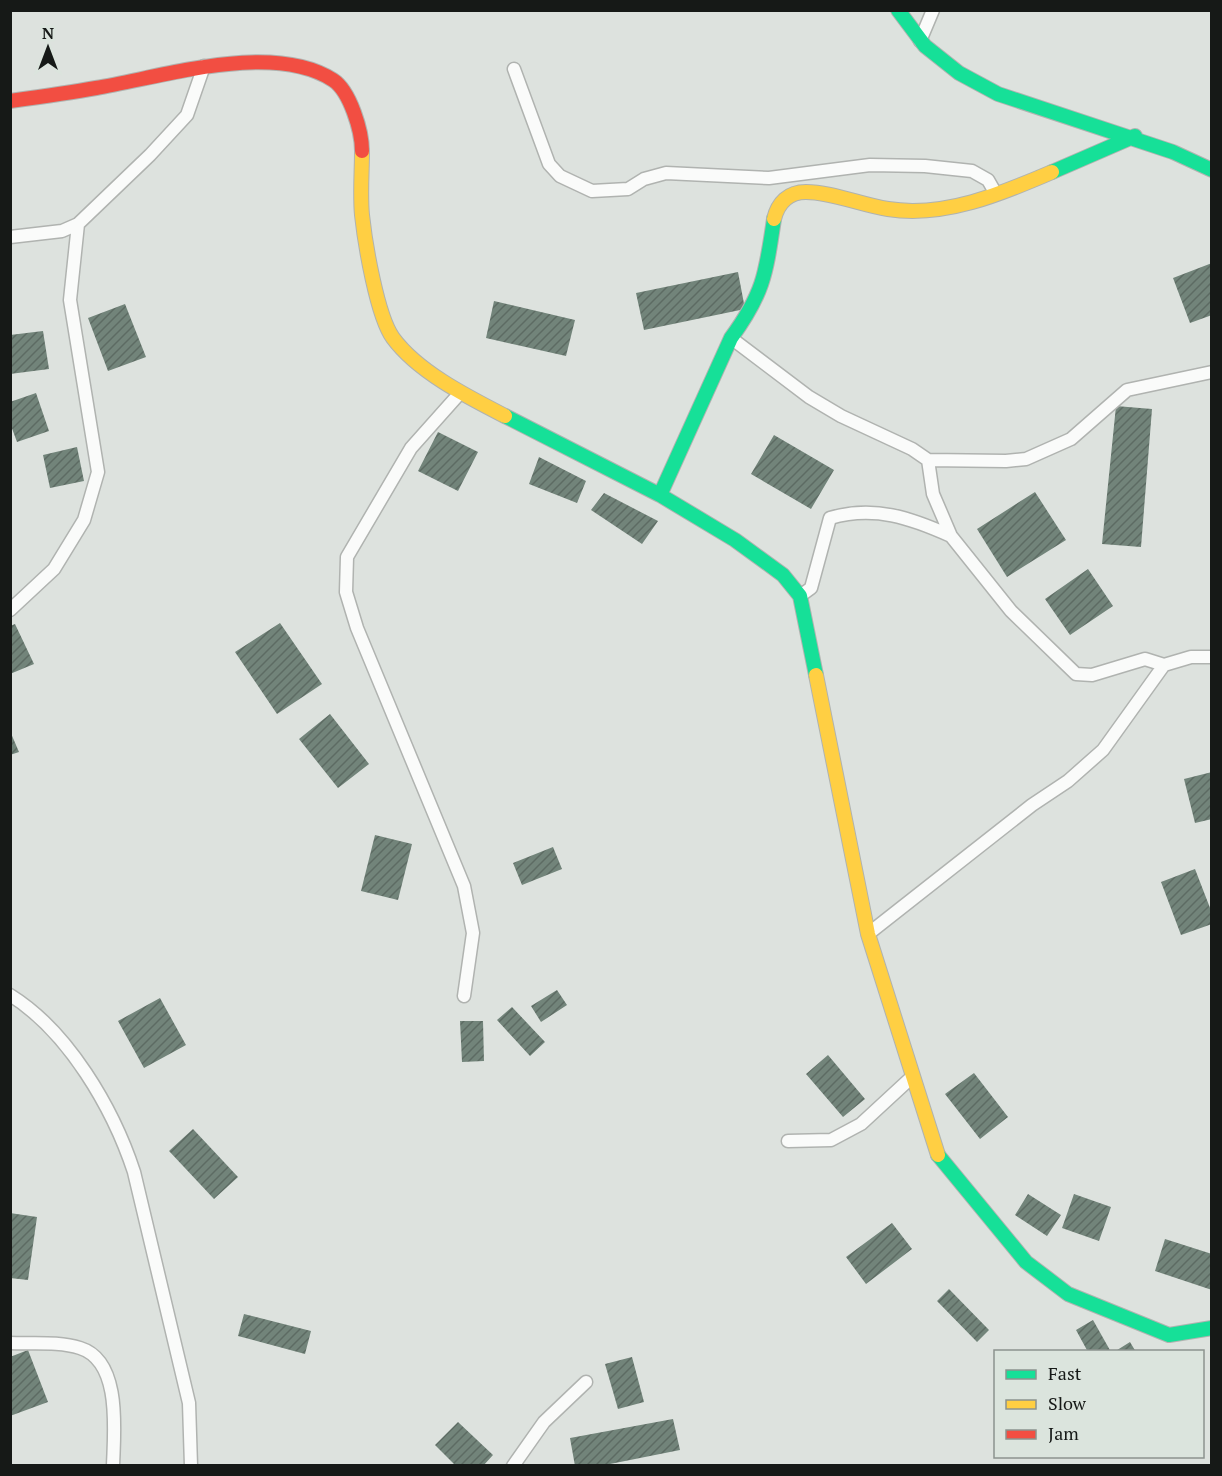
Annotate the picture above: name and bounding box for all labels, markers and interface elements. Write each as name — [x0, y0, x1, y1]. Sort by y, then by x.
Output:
north arrow — [18, 18, 78, 78]
text: N — [42, 22, 54, 44]
legend — [994, 1350, 1204, 1458]
text: Fast — [1048, 1361, 1082, 1385]
text: Slow — [1048, 1391, 1087, 1415]
text: Jam — [1048, 1421, 1079, 1445]

